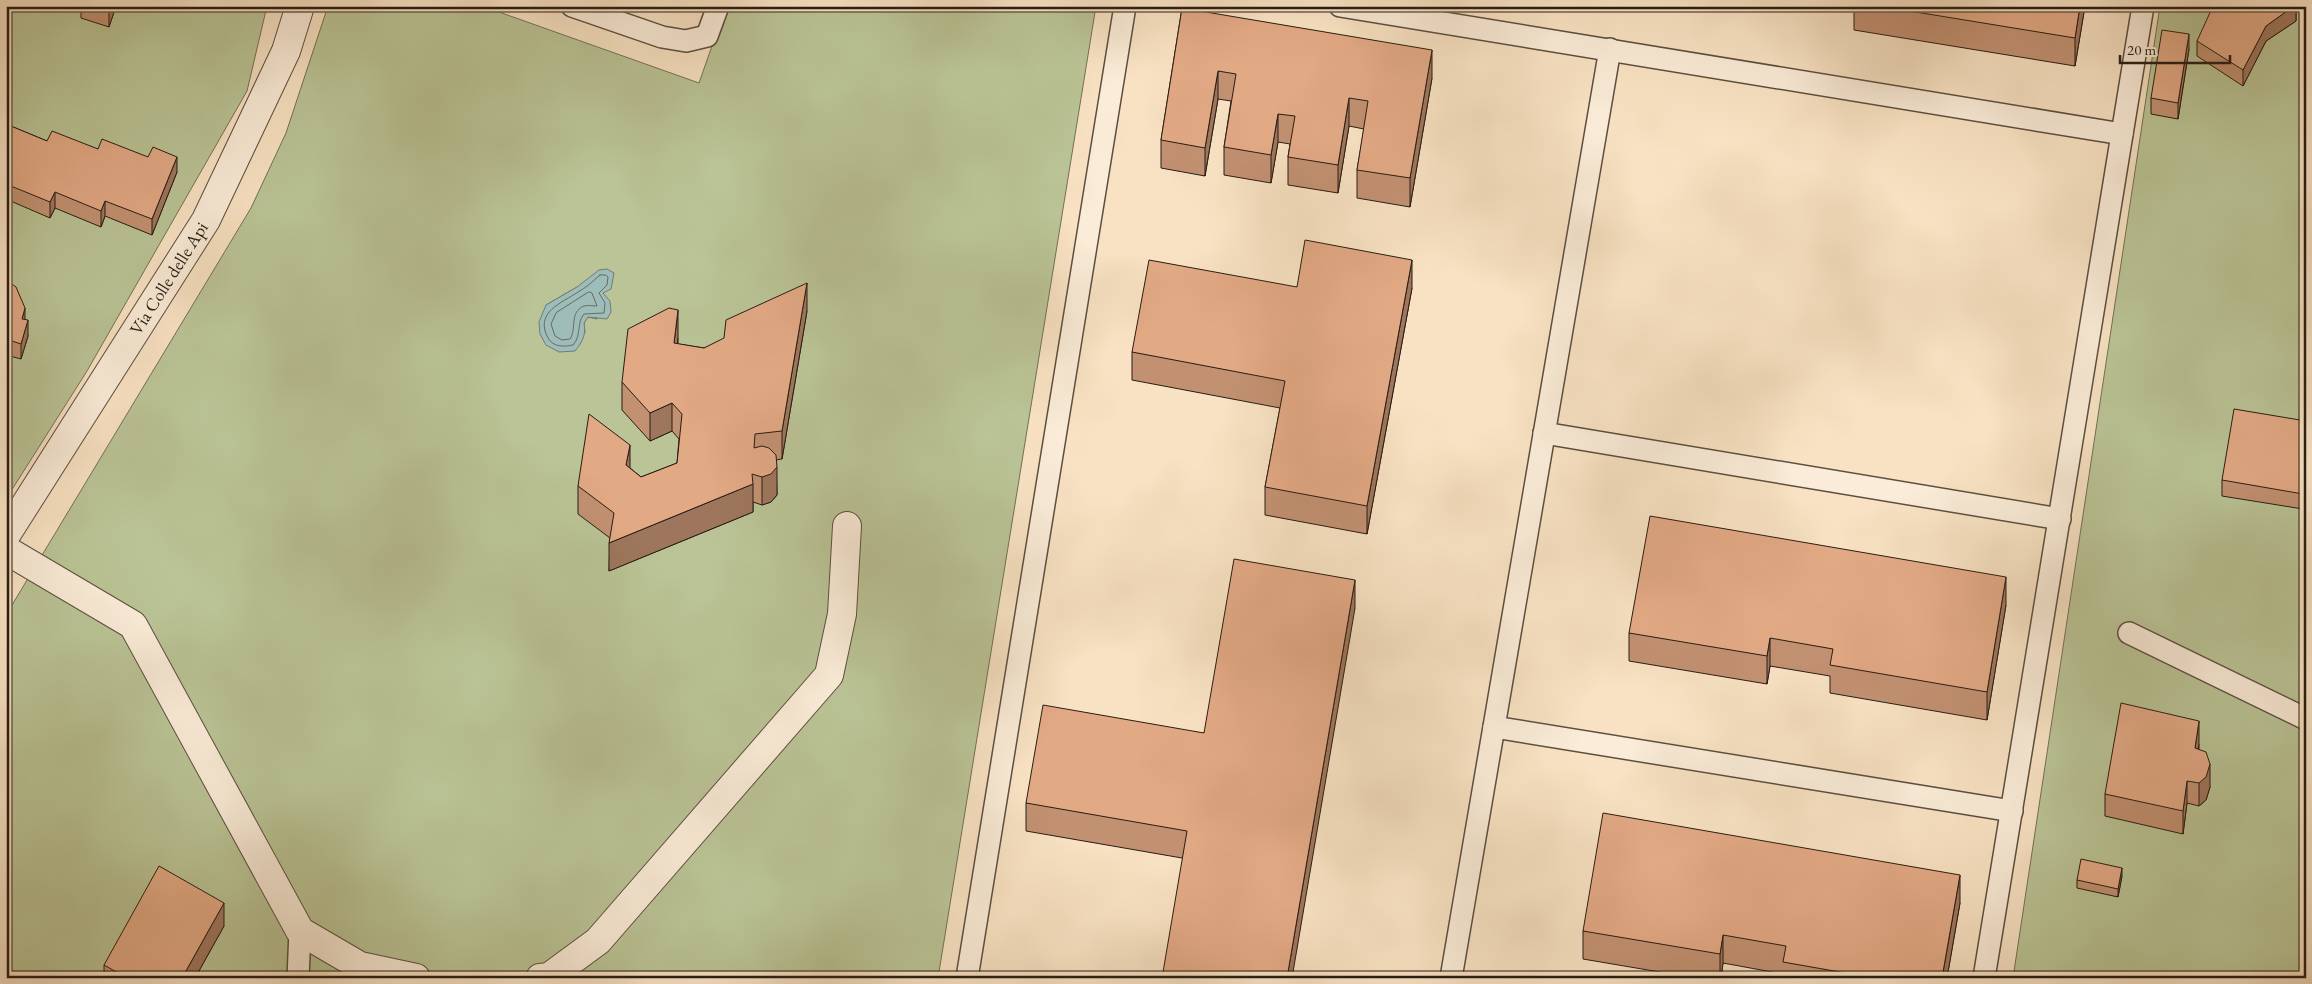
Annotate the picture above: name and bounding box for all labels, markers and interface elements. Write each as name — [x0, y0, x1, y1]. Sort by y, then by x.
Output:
scale bar — [2120, 32, 2230, 64]
text: 20 m — [2127, 40, 2156, 59]
street label: Via Colle delle Api — [124, 217, 213, 339]

